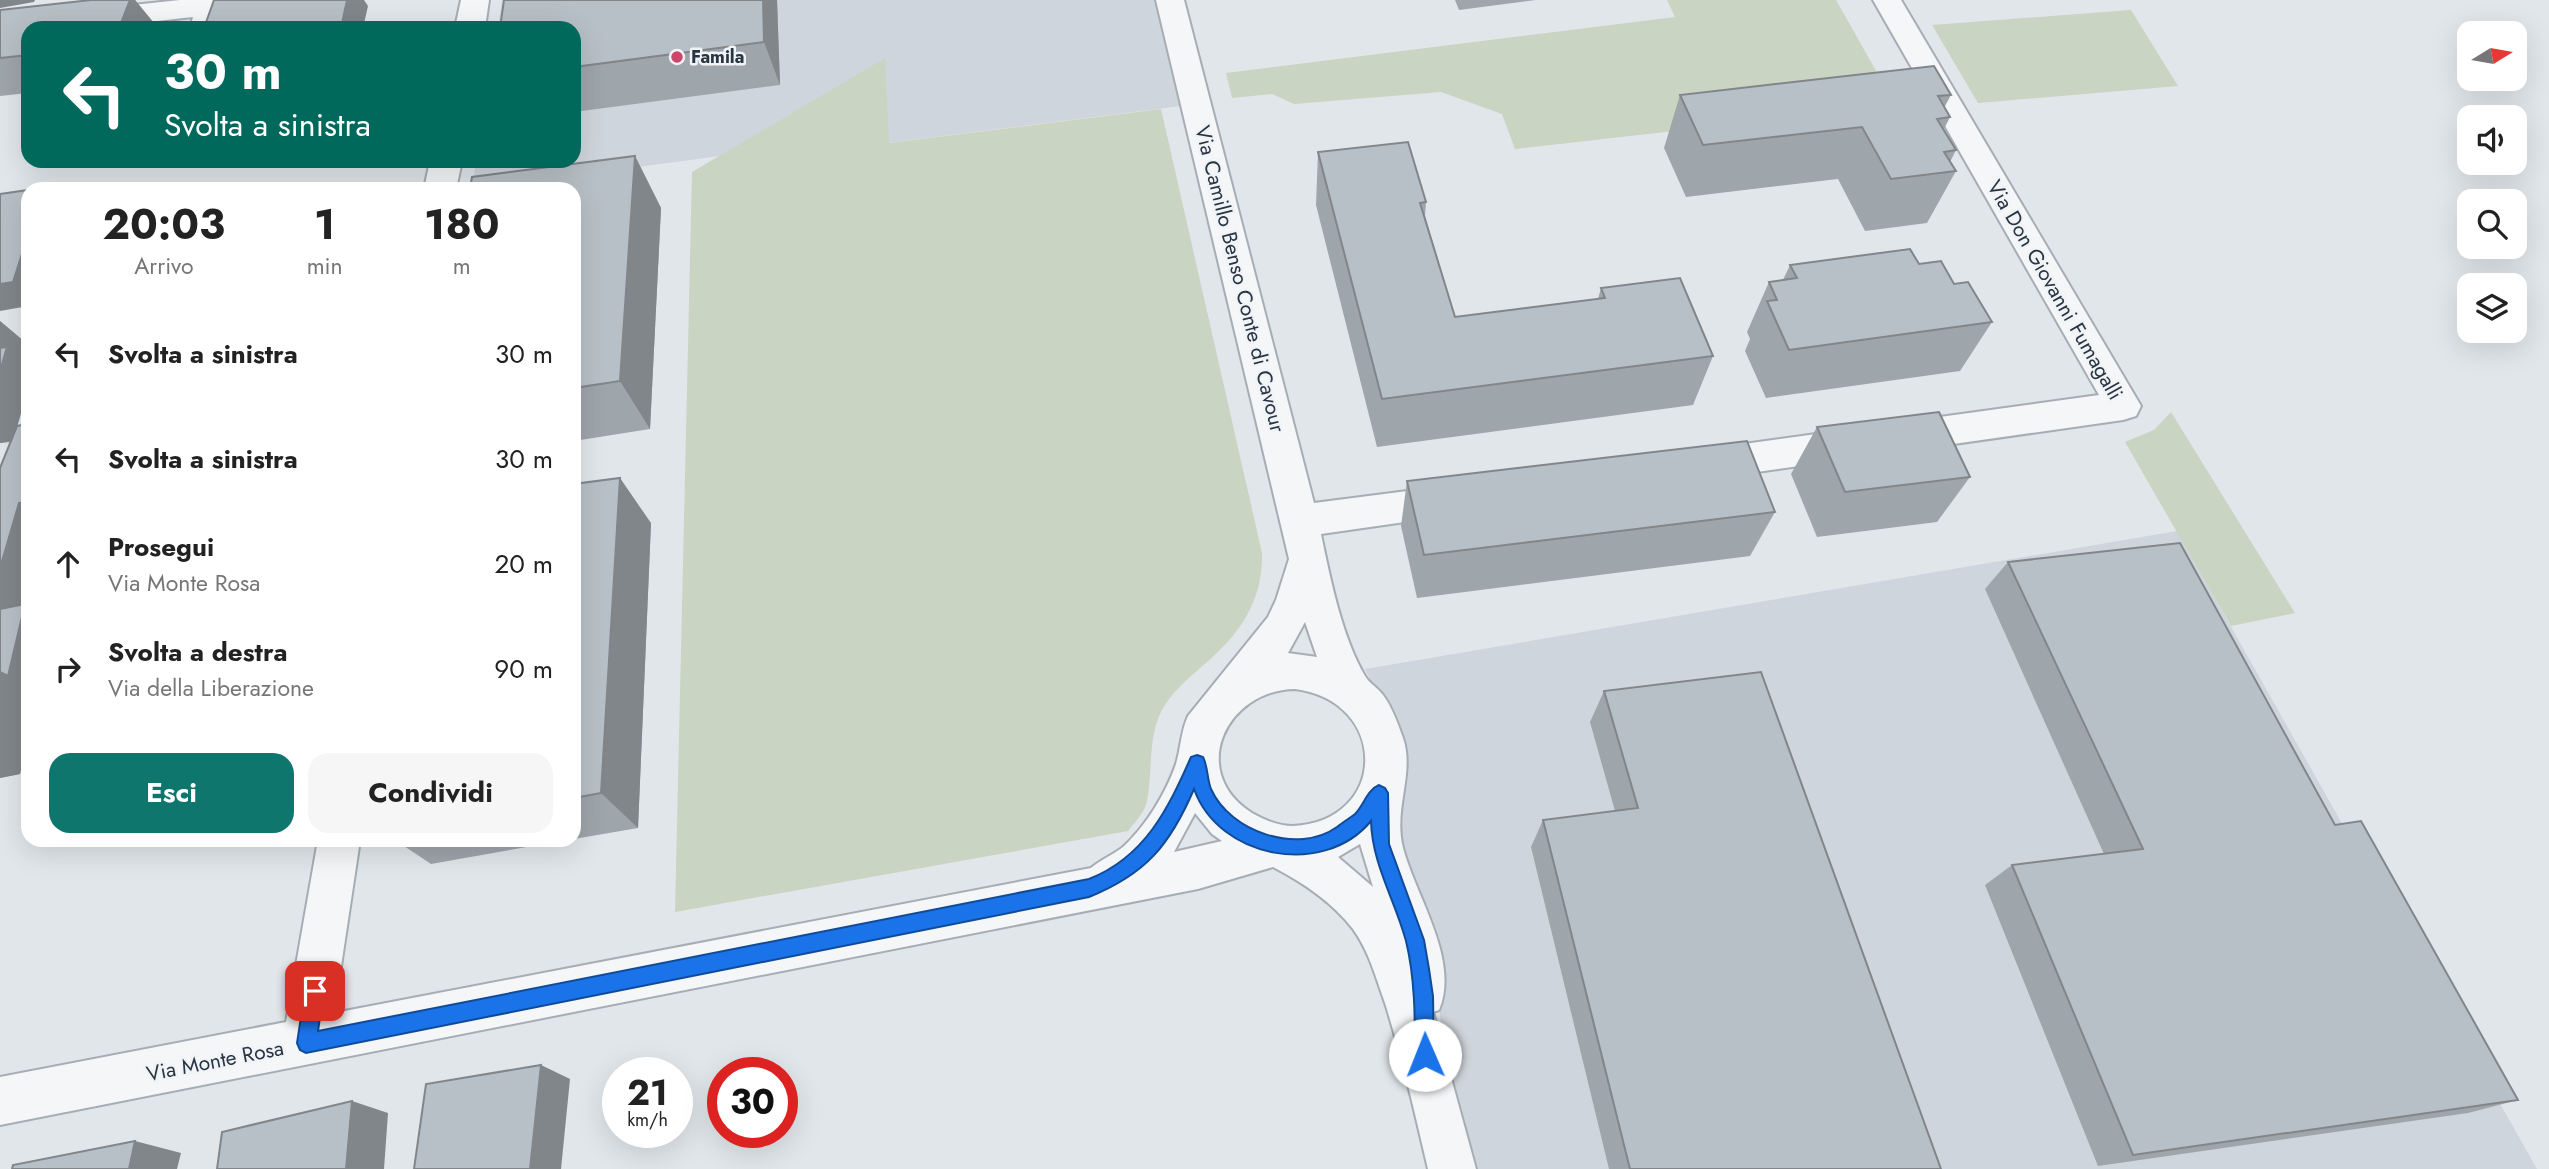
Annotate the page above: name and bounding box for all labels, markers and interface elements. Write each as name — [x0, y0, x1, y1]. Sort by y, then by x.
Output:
north arrow — [2457, 21, 2527, 91]
map controls — [2457, 21, 2527, 343]
text: 30 m — [164, 37, 282, 107]
place label: Famila — [691, 44, 744, 70]
icon: left — [49, 49, 140, 140]
marker: Famila — [669, 49, 685, 65]
text: Svolta a sinistra — [164, 102, 371, 148]
button: sound — [2457, 105, 2527, 175]
street label: Via Camillo Benso Conte di Cavour — [1187, 123, 1293, 436]
street label: Via Don Giovanni Fumagalli — [1980, 174, 2130, 406]
button: search — [2457, 189, 2527, 259]
text: 20:03 — [102, 194, 225, 255]
text: 1 — [314, 194, 335, 255]
text: 180 — [424, 194, 500, 255]
text: Arrivo — [134, 249, 193, 283]
text: min — [307, 249, 343, 283]
text: m — [453, 249, 471, 283]
button: layers — [2457, 273, 2527, 343]
icon: left — [49, 335, 87, 373]
text: Svolta a sinistra — [108, 335, 298, 373]
text: 30 m — [495, 335, 553, 373]
icon: left — [49, 440, 87, 478]
text: Svolta a sinistra — [108, 440, 298, 478]
text: 30 m — [495, 440, 553, 478]
text: Prosegui — [108, 528, 214, 566]
icon: ahead — [49, 545, 87, 583]
text: 20 m — [495, 545, 553, 583]
text: Via Monte Rosa — [108, 566, 260, 600]
text: Svolta a destra — [108, 633, 288, 671]
icon: right — [49, 650, 87, 688]
text: 90 m — [494, 650, 553, 688]
text: Via della Liberazione — [108, 671, 314, 705]
button: Esci — [49, 753, 294, 833]
button: Condividi — [308, 753, 553, 833]
pin — [285, 961, 345, 1021]
icon: arrive — [296, 972, 334, 1010]
position arrow — [1388, 1018, 1462, 1092]
street label: Via Monte Rosa — [144, 1033, 286, 1089]
speed limit sign: 30 — [707, 1057, 798, 1148]
text: 21 — [627, 1068, 668, 1118]
text: km/h — [627, 1107, 668, 1133]

